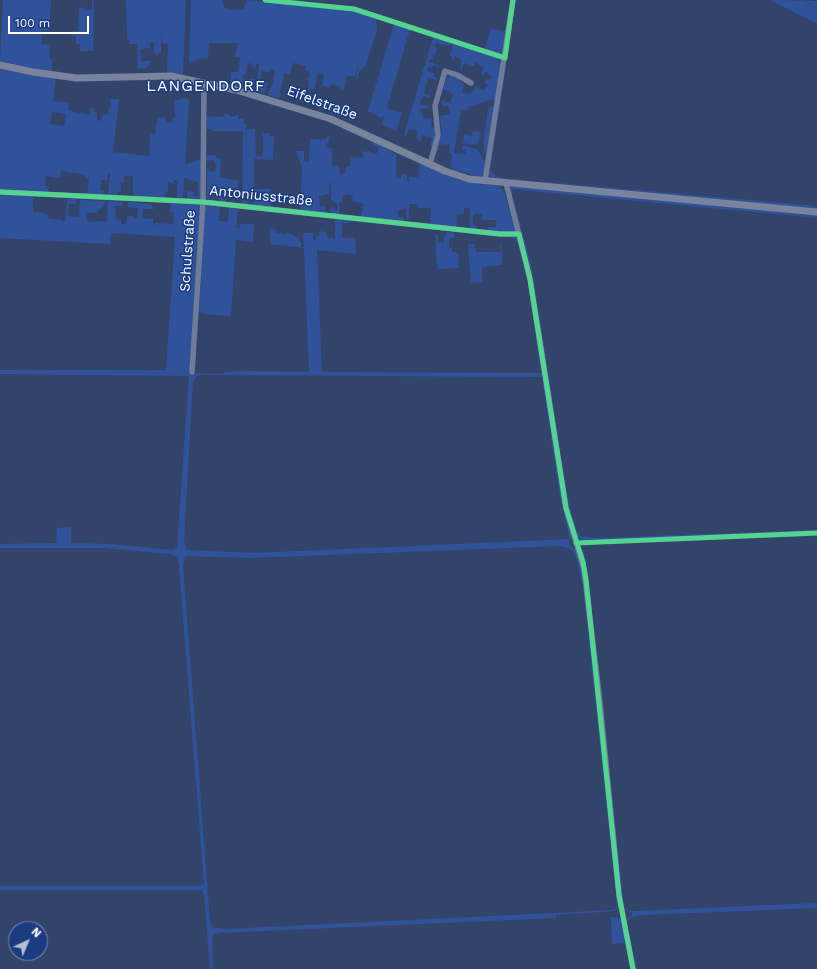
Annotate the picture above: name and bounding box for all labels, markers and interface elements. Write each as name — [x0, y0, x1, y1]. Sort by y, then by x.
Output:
scale bar — [10, 8, 91, 34]
text: 100 m — [15, 16, 50, 30]
district label: LANGENDORF — [146, 76, 266, 96]
street label: Eifelstraße — [284, 82, 360, 124]
street label: Antoniusstraße — [208, 182, 314, 210]
street label: Schulstraße — [177, 210, 199, 292]
north arrow — [8, 921, 48, 961]
text: N — [29, 925, 43, 940]

